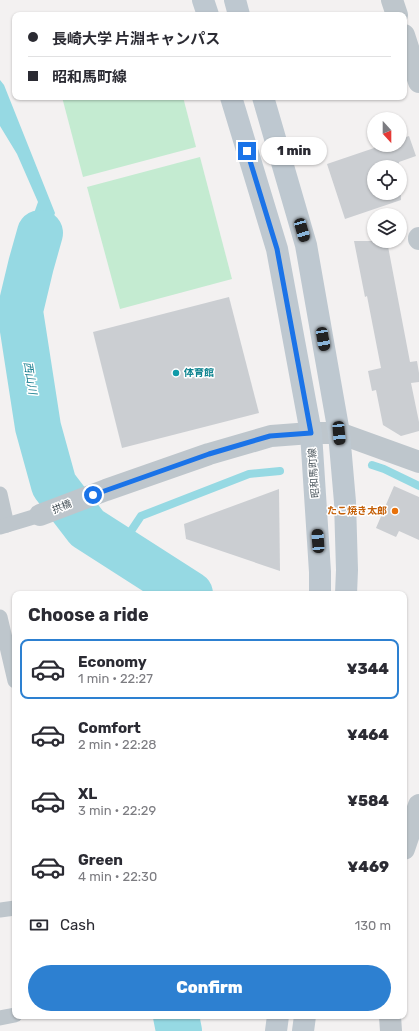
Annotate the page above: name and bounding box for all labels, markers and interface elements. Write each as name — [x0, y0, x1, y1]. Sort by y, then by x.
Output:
text: 長崎大学 片淵キャンパス — [52, 30, 220, 48]
text: 昭和馬町線 — [52, 68, 127, 86]
north arrow — [367, 112, 407, 152]
map controls — [367, 112, 407, 248]
callout: 1 min — [261, 137, 327, 165]
route end — [238, 142, 256, 160]
text: 1 min — [277, 143, 311, 158]
button: locate — [367, 160, 407, 200]
button: layers — [367, 208, 407, 248]
car — [293, 217, 311, 243]
car — [315, 326, 331, 352]
water label: 西山川 — [21, 361, 39, 396]
place label: 体育館 — [183, 367, 214, 379]
marker: 体育館 — [171, 368, 181, 378]
car — [332, 421, 346, 445]
street label: 昭和馬町線 — [306, 448, 322, 498]
route start — [84, 486, 102, 504]
street label: 拱橋 — [51, 498, 73, 516]
place label: たこ焼き太郎 — [327, 505, 387, 517]
marker: たこ焼き太郎 — [390, 506, 400, 516]
car — [311, 529, 325, 553]
text: Choose a ride — [28, 604, 149, 626]
icon: car — [30, 651, 66, 687]
text: Economy — [78, 653, 147, 671]
text: ¥344 — [347, 660, 389, 678]
text: 1 min · 22:27 — [78, 671, 153, 686]
icon: car — [30, 717, 66, 753]
text: Comfort — [78, 719, 141, 737]
text: ¥464 — [347, 726, 389, 744]
text: 2 min · 22:28 — [78, 737, 157, 752]
icon: car — [30, 783, 66, 819]
text: XL — [78, 785, 97, 803]
text: ¥584 — [347, 792, 389, 810]
text: 3 min · 22:29 — [78, 803, 156, 818]
icon: car — [30, 849, 66, 885]
text: Green — [78, 851, 123, 869]
text: ¥469 — [348, 858, 389, 876]
text: 4 min · 22:30 — [78, 869, 157, 884]
icon: cash — [28, 914, 50, 936]
text: Cash — [60, 916, 95, 934]
text: 130 m — [355, 918, 391, 933]
button: Confirm — [28, 965, 391, 1011]

